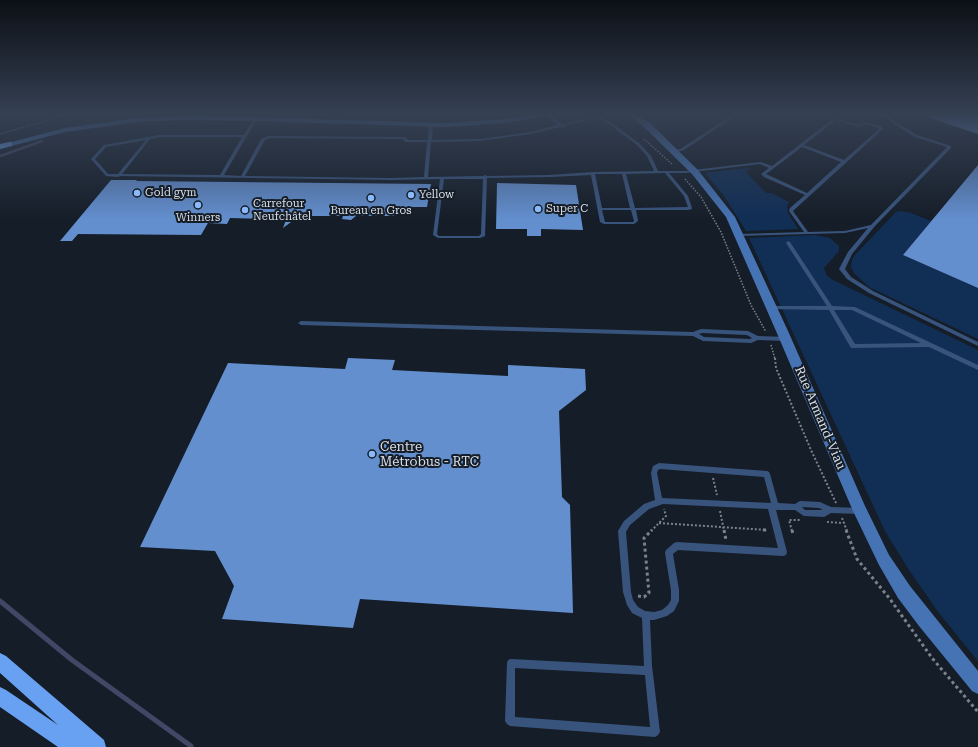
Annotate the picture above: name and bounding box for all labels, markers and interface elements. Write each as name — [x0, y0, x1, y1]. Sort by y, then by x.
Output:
place label: Gold gym — [145, 186, 197, 200]
marker: Gold gym — [132, 188, 142, 198]
place label: Yellow — [419, 188, 454, 202]
marker: Yellow — [406, 190, 416, 200]
marker: Bureau en Gros — [366, 193, 376, 203]
place label: Carrefour Neufchâtel — [253, 197, 311, 223]
marker: Winners — [193, 200, 203, 210]
place label: Super C — [546, 202, 588, 216]
place label: Bureau en Gros — [331, 204, 411, 218]
marker: Super C — [533, 204, 543, 214]
marker: Carrefour Neufchâtel — [240, 205, 250, 215]
place label: Winners — [176, 211, 220, 225]
street label: Rue Armand-Viau — [791, 364, 849, 472]
place label: Centre Métrobus - RTC — [380, 439, 479, 470]
marker: Centre Métrobus - RTC — [367, 449, 377, 459]

